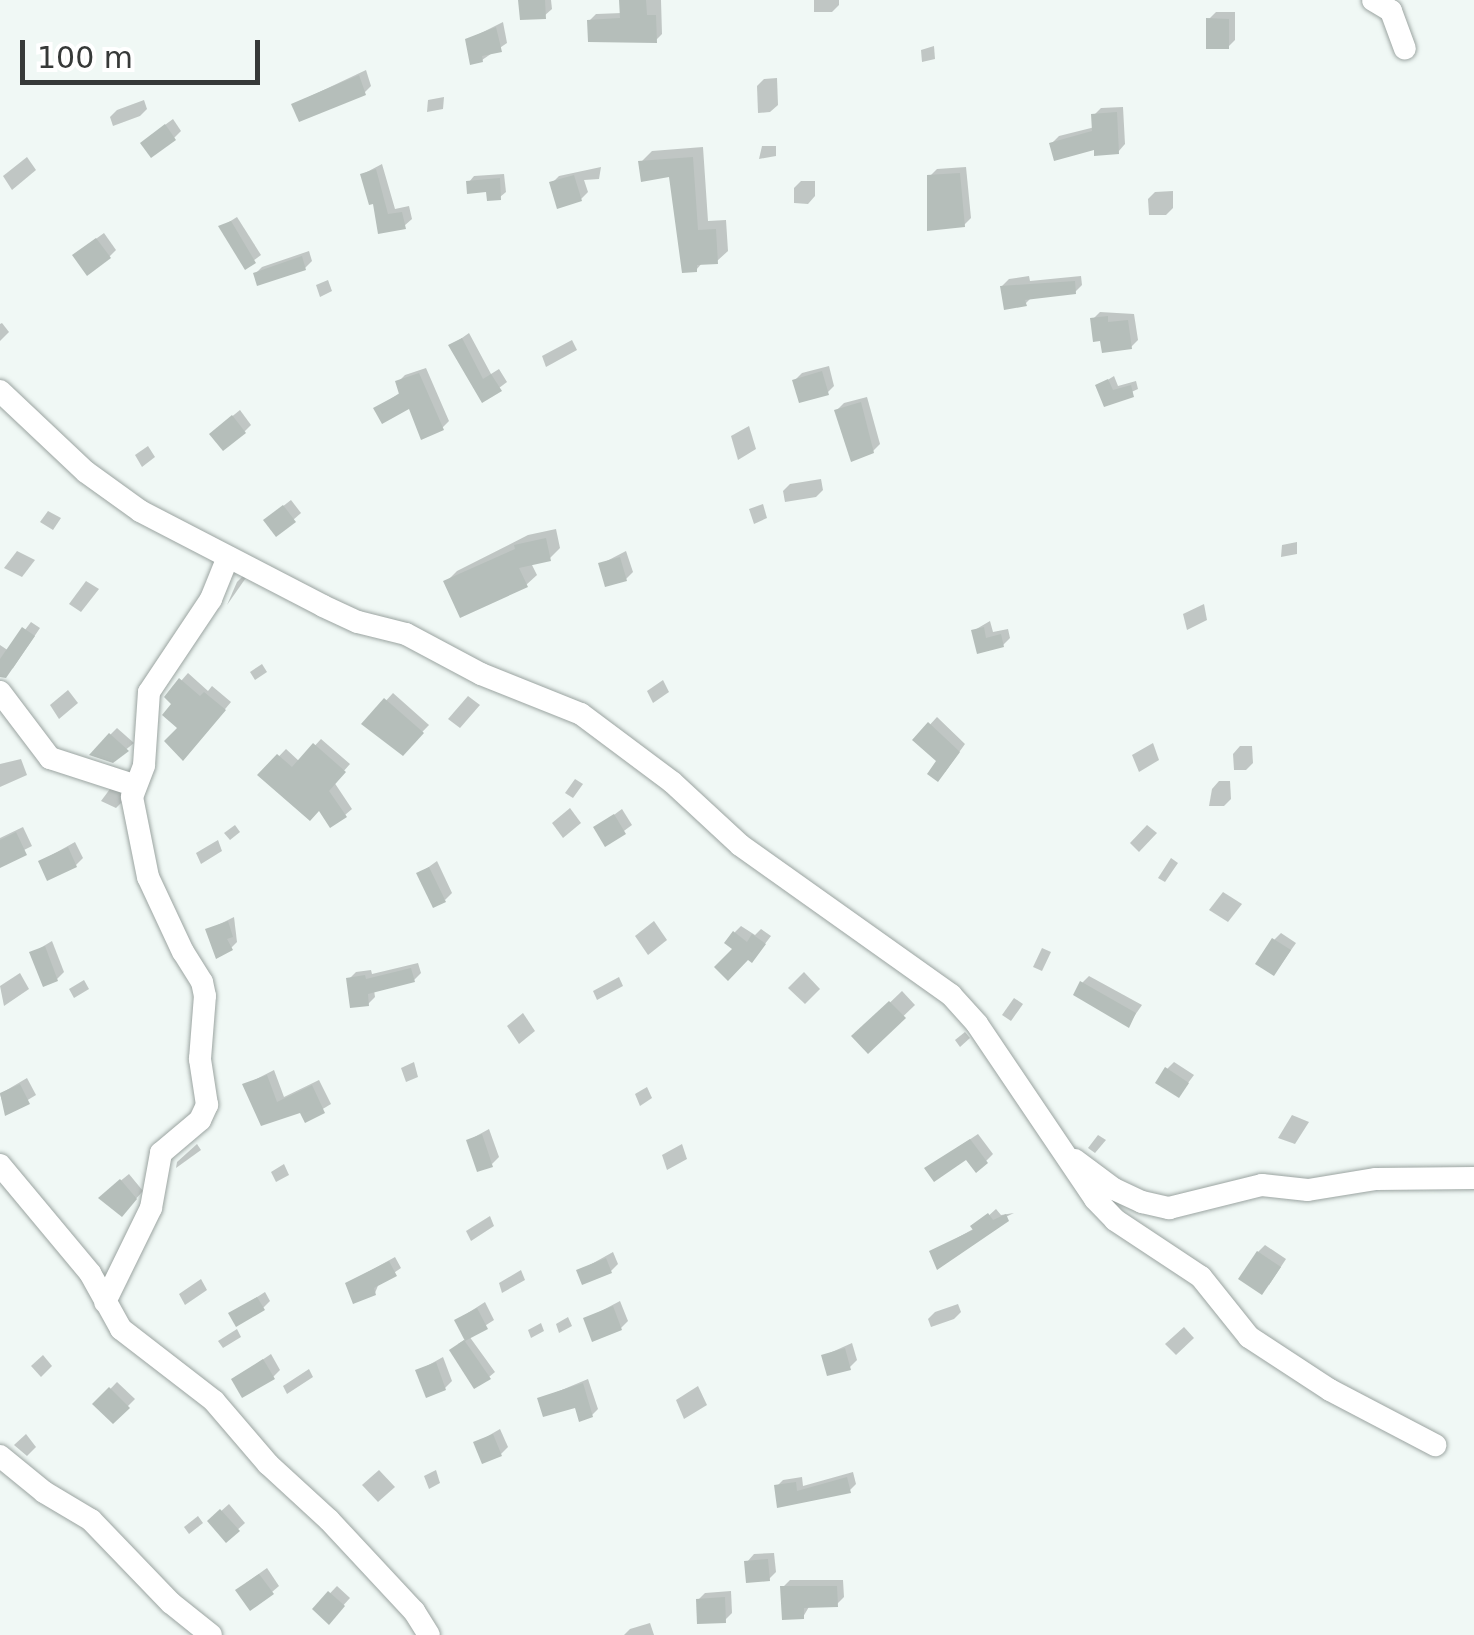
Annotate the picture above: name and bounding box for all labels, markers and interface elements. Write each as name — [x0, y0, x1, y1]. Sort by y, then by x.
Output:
scale bar — [25, 20, 265, 82]
text: 100 m — [37, 40, 133, 75]

